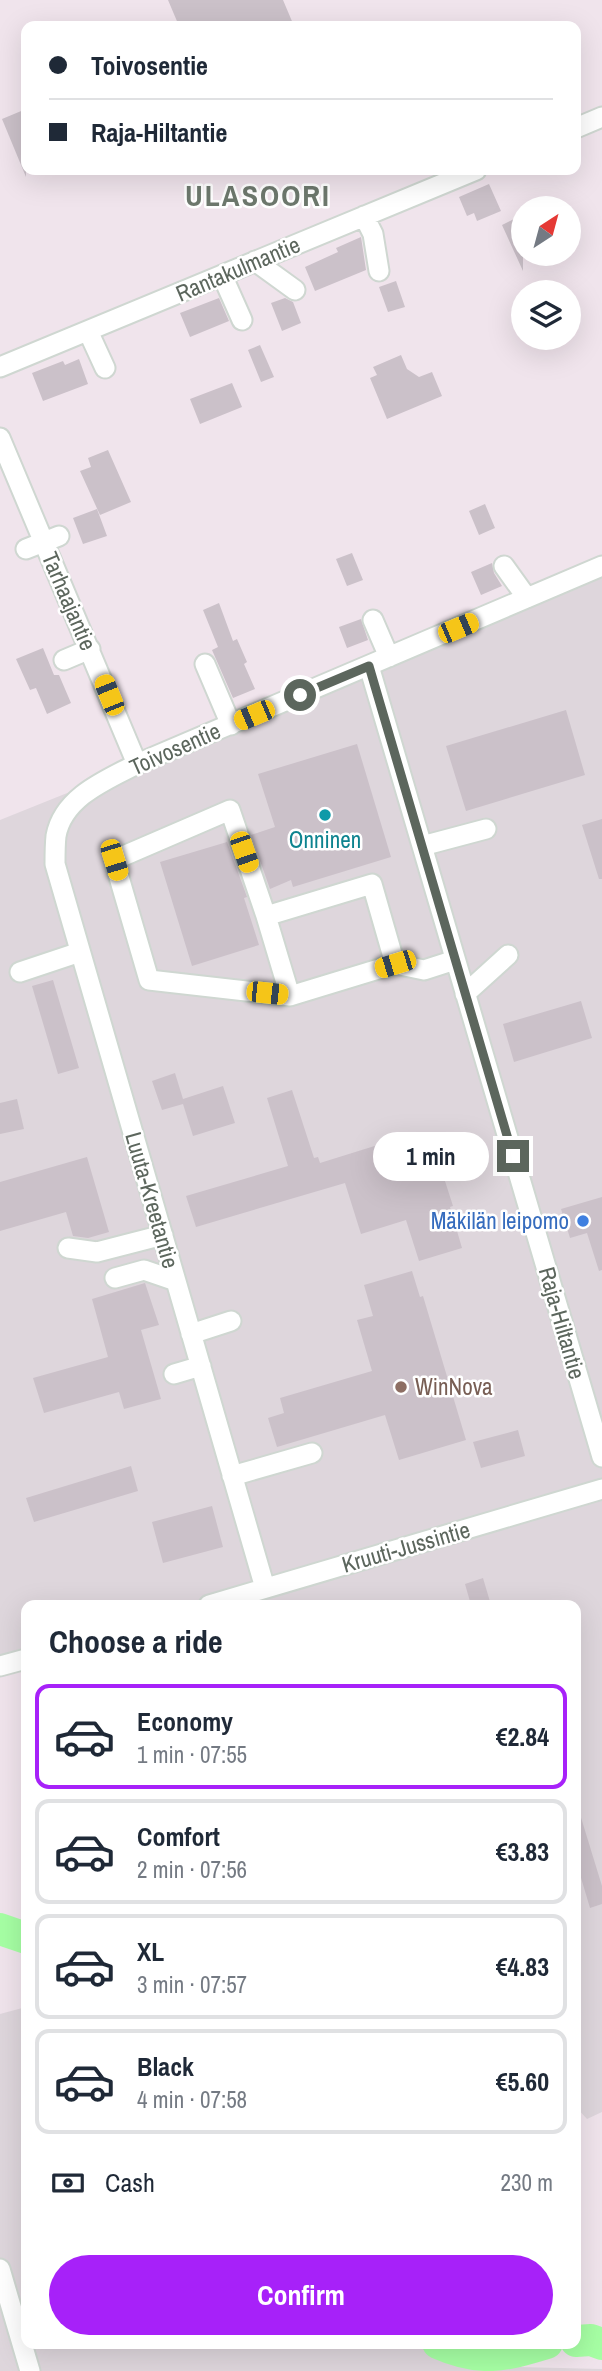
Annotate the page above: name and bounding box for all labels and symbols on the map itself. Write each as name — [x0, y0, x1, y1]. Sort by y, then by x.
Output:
district label: ULASOORI — [185, 175, 331, 215]
north arrow — [511, 196, 581, 266]
street label: Rantakulmantie — [171, 228, 305, 309]
street label: Tarhaajantie — [35, 547, 104, 655]
car — [435, 610, 482, 646]
car — [92, 672, 127, 718]
route start — [284, 679, 316, 711]
car — [231, 697, 278, 733]
street label: Toivosentie — [124, 715, 225, 782]
marker: Onninen — [317, 807, 333, 823]
place label: Onninen — [289, 824, 361, 855]
car — [228, 829, 261, 875]
car — [98, 837, 131, 883]
car — [372, 948, 419, 980]
car — [246, 980, 289, 1006]
street label: Luuta-Kreetantie — [118, 1128, 187, 1272]
callout: 1 min — [373, 1132, 489, 1180]
route end — [497, 1140, 529, 1172]
place label: Mäkilän leipomo — [431, 1205, 569, 1236]
marker: Mäkilän leipomo — [575, 1213, 591, 1229]
street label: Raja-Hiltantie — [532, 1263, 593, 1383]
place label: WinNova — [415, 1371, 493, 1402]
marker: WinNova — [393, 1379, 409, 1395]
street label: Kruuti-Jussintie — [338, 1513, 474, 1580]

